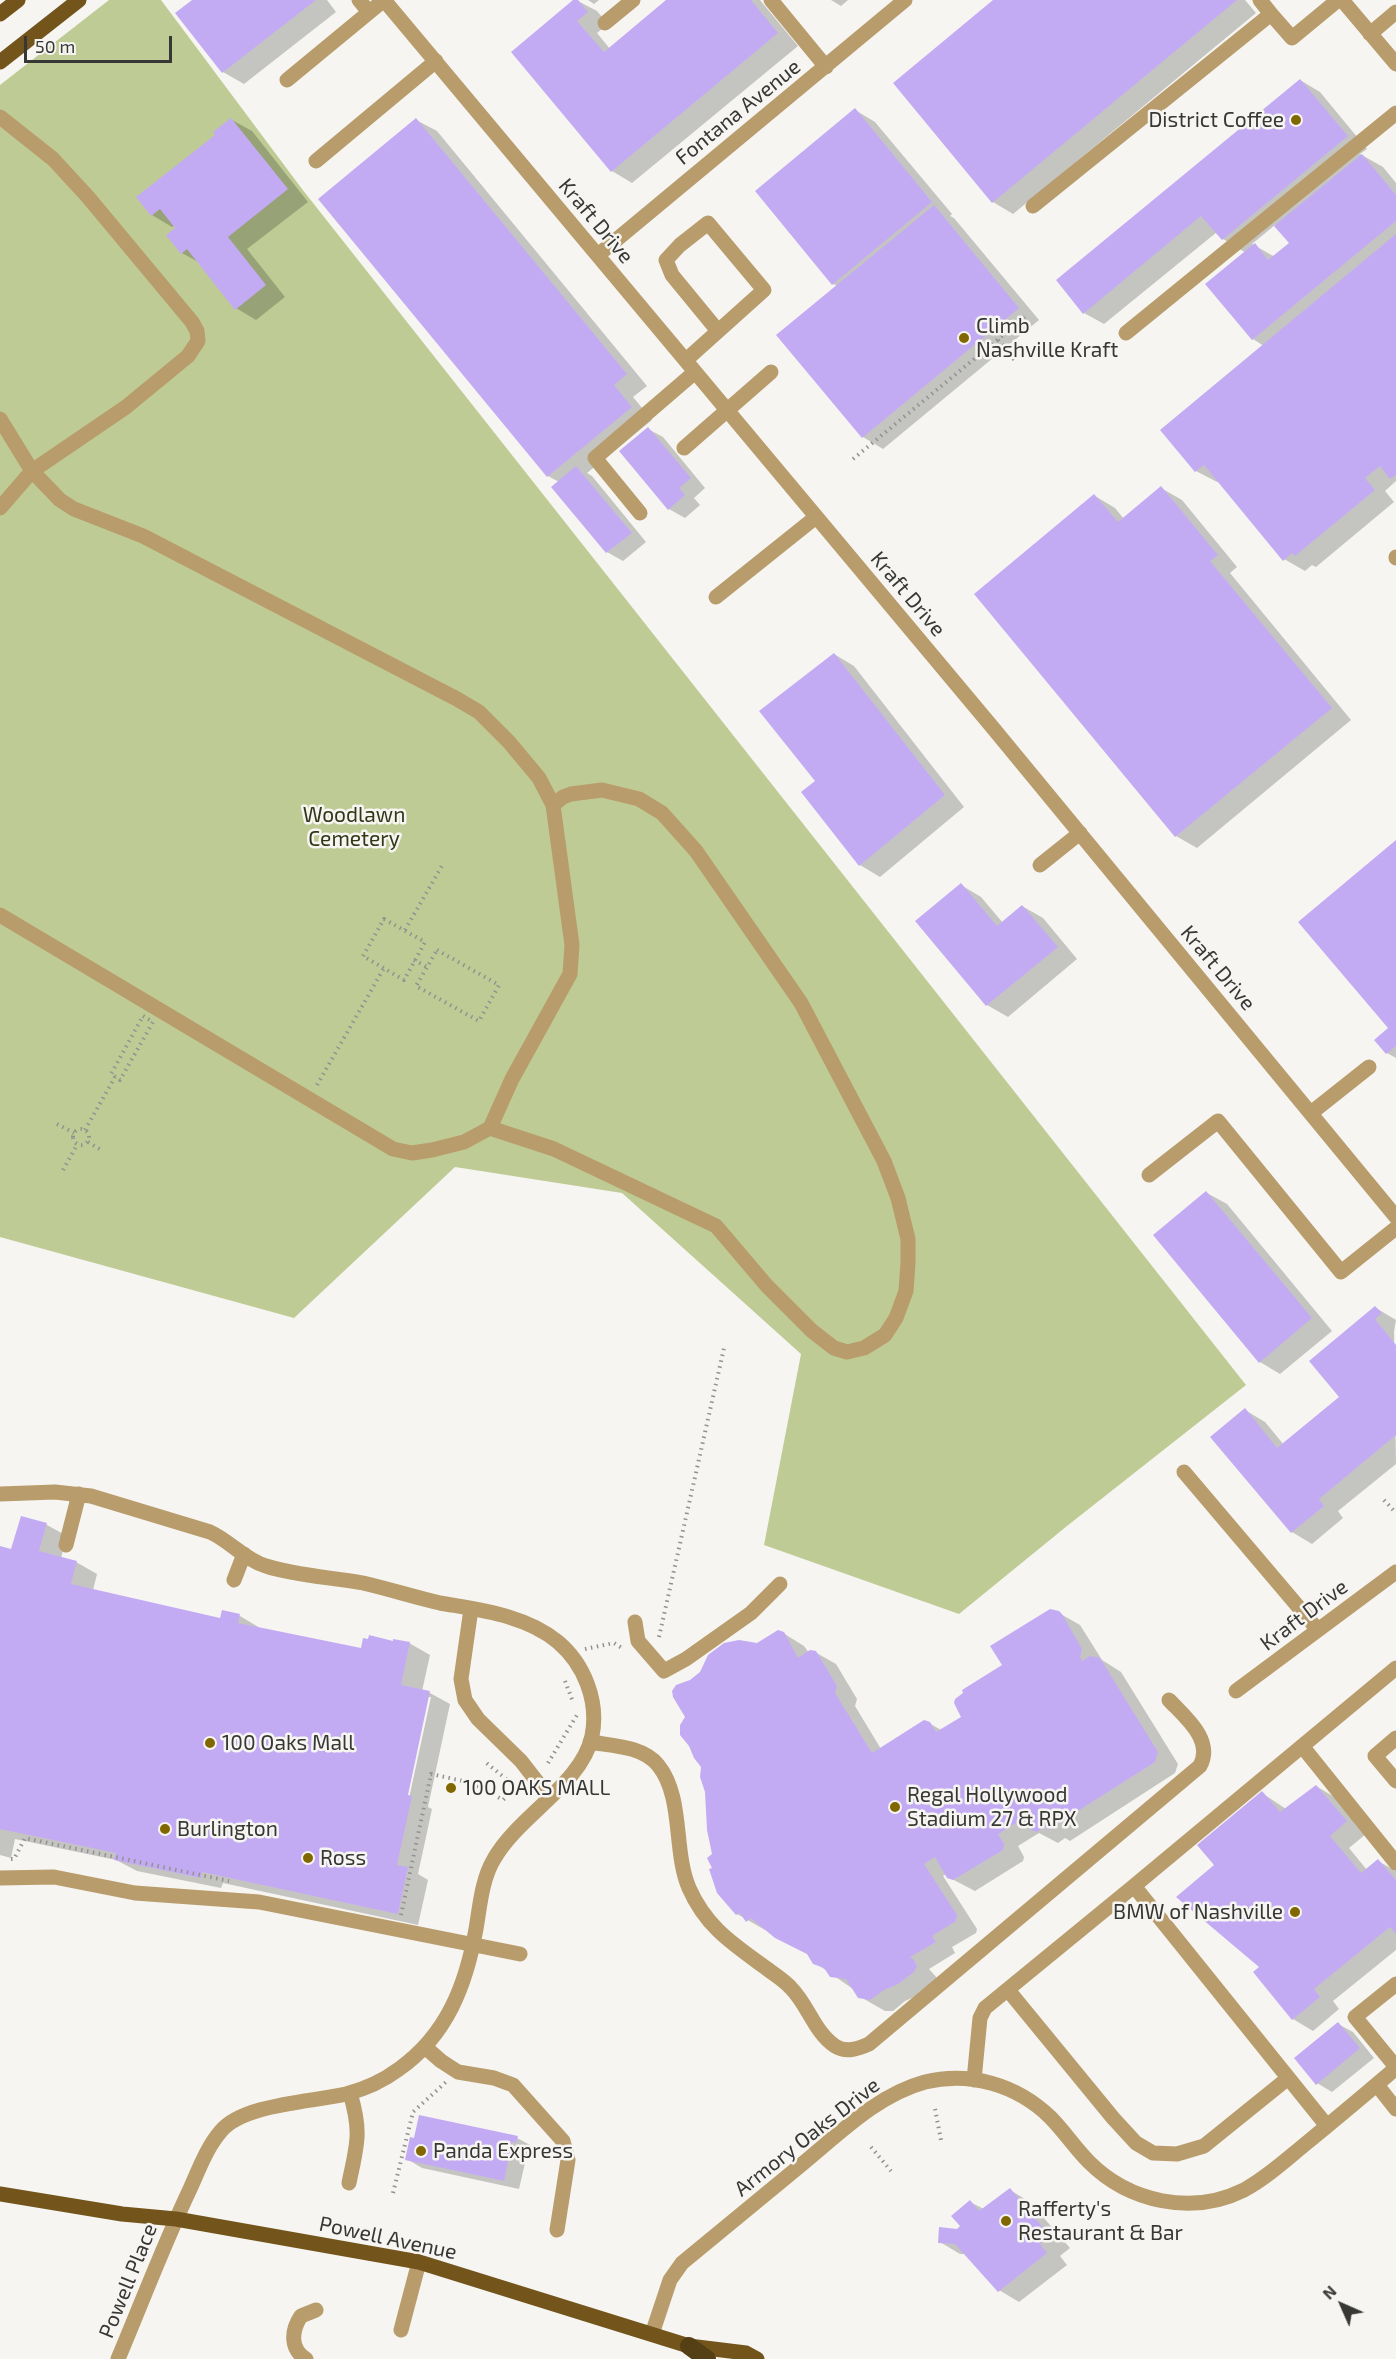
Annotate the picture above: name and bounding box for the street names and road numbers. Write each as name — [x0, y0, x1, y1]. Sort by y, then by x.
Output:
street label: Fontana Avenue — [670, 54, 806, 170]
street label: Kraft Drive — [553, 173, 639, 269]
street label: Kraft Drive — [865, 546, 951, 642]
street label: Kraft Drive — [1175, 920, 1261, 1016]
street label: Kraft Drive — [1255, 1574, 1353, 1656]
street label: Armory Oaks Drive — [729, 2072, 885, 2202]
street label: Powell Avenue — [317, 2211, 459, 2265]
street label: Powell Place — [94, 2220, 162, 2342]

